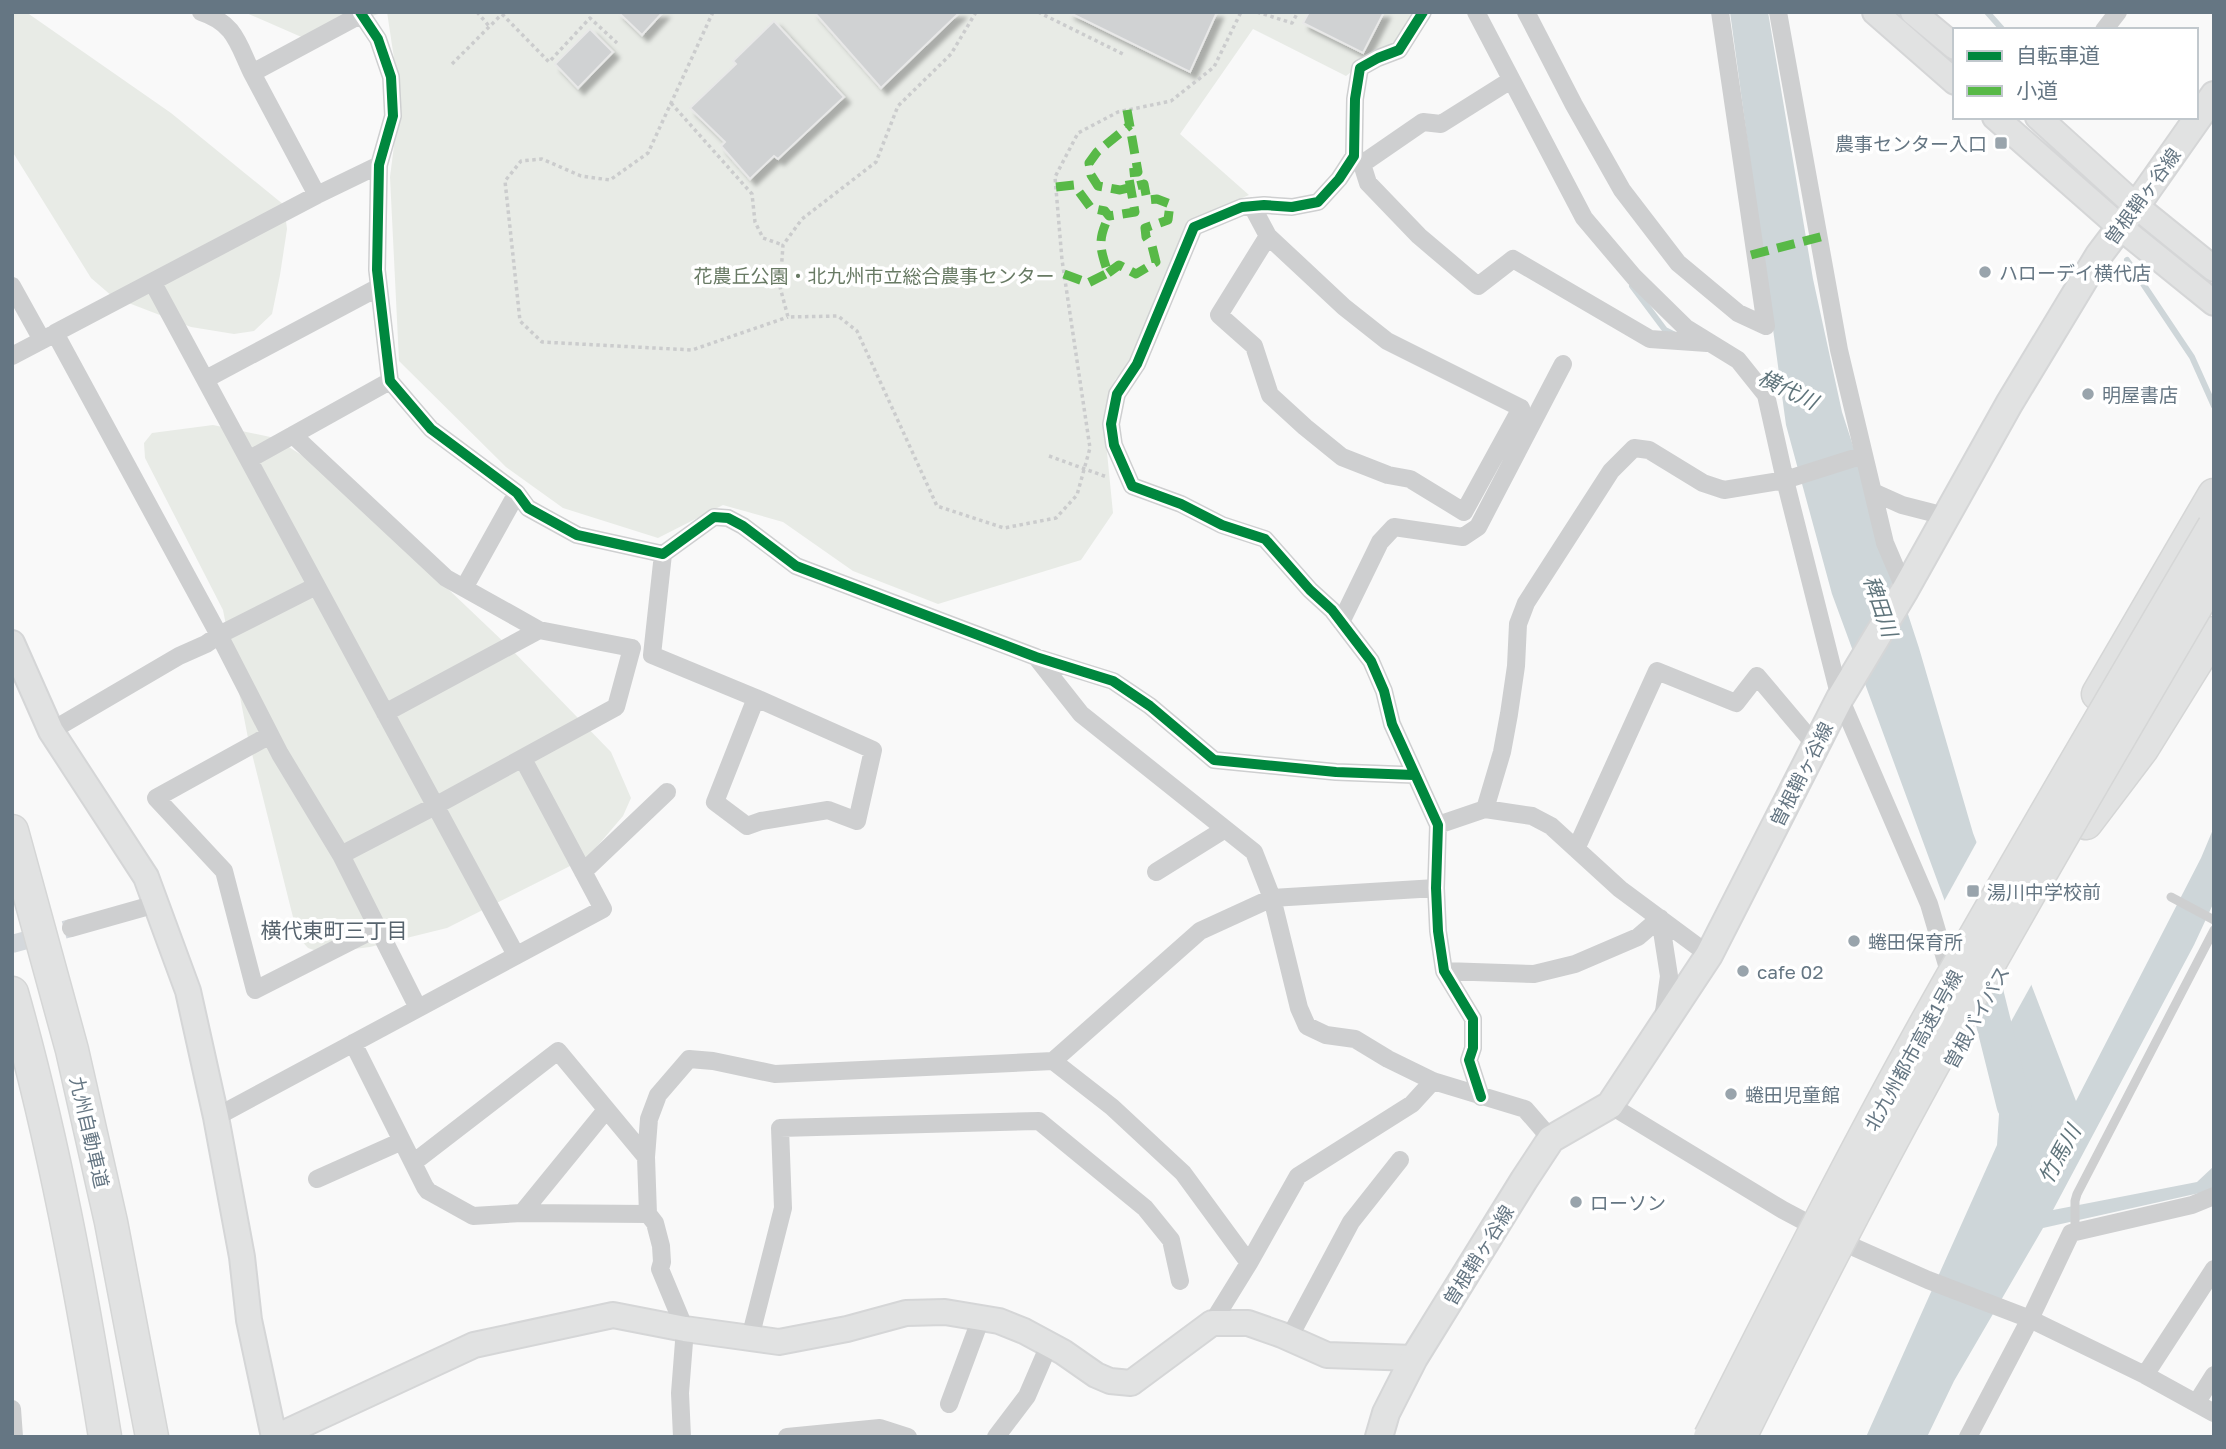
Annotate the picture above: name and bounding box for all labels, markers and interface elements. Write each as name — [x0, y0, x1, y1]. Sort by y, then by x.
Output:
legend — [1953, 28, 2198, 119]
text: 自転車道 — [2016, 42, 2100, 68]
text: 小道 — [2016, 77, 2058, 103]
place label: 農事センター入口 — [1835, 132, 1987, 155]
marker: 農事センター入口 — [1993, 135, 2009, 151]
street label: 曽根鞘ヶ谷線 — [2099, 143, 2185, 249]
place label: ハローデイ横代店 — [1999, 261, 2151, 284]
park label: 花農丘公園・北九州市立総合農事センター — [693, 264, 1055, 287]
marker: ハローデイ横代店 — [1977, 264, 1993, 280]
water label: 横代川 — [1754, 364, 1824, 415]
place label: 明屋書店 — [2102, 383, 2178, 406]
marker: 明屋書店 — [2080, 386, 2096, 402]
water label: 稗田川 — [1858, 572, 1904, 642]
street label: 曽根鞘ヶ谷線 — [1765, 718, 1837, 830]
place label: 湯川中学校前 — [1987, 880, 2101, 903]
marker: 湯川中学校前 — [1965, 883, 1981, 899]
district label: 横代東町三丁目 — [261, 917, 408, 943]
place label: 蜷田保育所 — [1868, 930, 1963, 953]
marker: 蜷田保育所 — [1846, 933, 1862, 949]
place label: cafe 02 — [1757, 960, 1823, 983]
street label: 曽根バイパス — [1938, 962, 2014, 1072]
marker: cafe 02 — [1735, 963, 1751, 979]
street label: 北九州都市高速1号線 — [1859, 966, 1967, 1134]
street label: 九州自動車道 — [66, 1074, 114, 1190]
place label: 蜷田児童館 — [1745, 1083, 1840, 1106]
marker: 蜷田児童館 — [1723, 1086, 1739, 1102]
water label: 竹馬川 — [2032, 1118, 2087, 1188]
place label: ローソン — [1590, 1191, 1666, 1214]
marker: ローソン — [1568, 1194, 1584, 1210]
street label: 曽根鞘ヶ谷線 — [1438, 1201, 1518, 1309]

